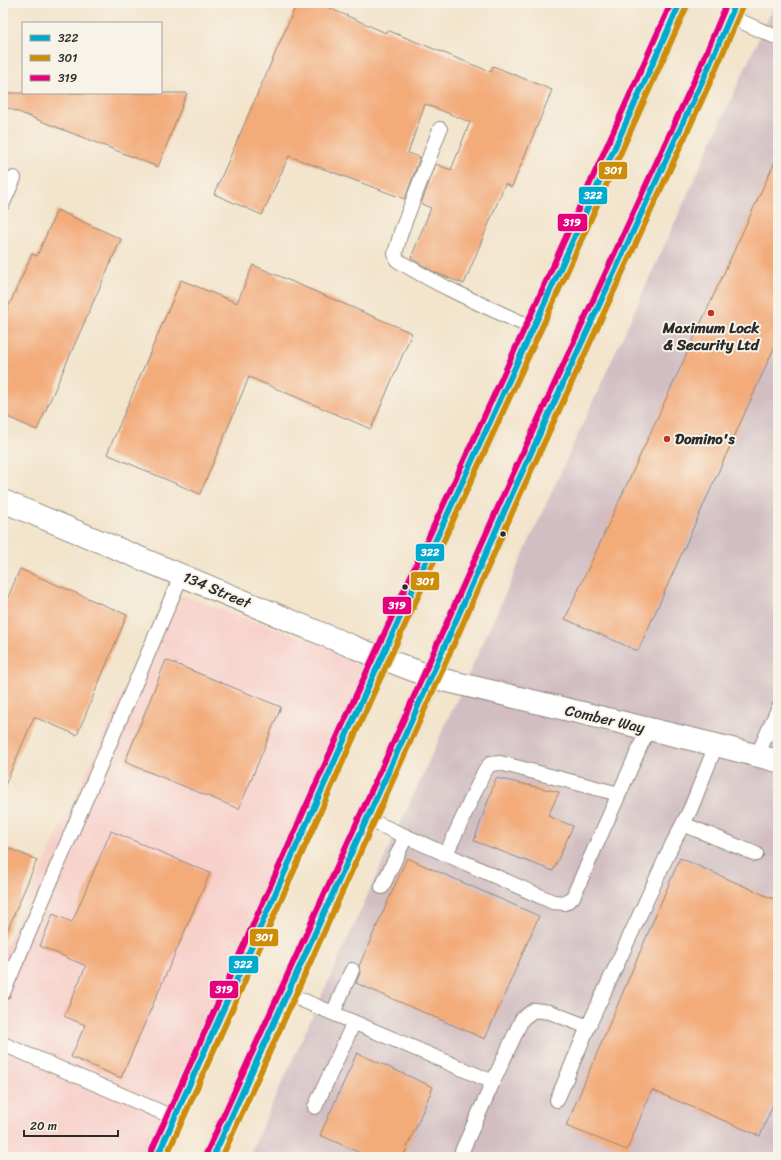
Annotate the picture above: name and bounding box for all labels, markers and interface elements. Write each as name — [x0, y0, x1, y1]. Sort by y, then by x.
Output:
legend — [22, 22, 162, 94]
text: 322 — [58, 27, 79, 49]
text: 301 — [58, 47, 77, 69]
text: 319 — [58, 67, 77, 89]
line badge: 301 — [598, 161, 628, 180]
text: 301 — [603, 161, 622, 180]
line badge: 322 — [578, 186, 608, 205]
text: 322 — [583, 186, 603, 205]
line badge: 319 — [557, 213, 588, 232]
text: 319 — [562, 213, 581, 232]
marker: Maximum Lock & Security Ltd — [706, 308, 716, 318]
place label: Maximum Lock & Security Ltd — [662, 315, 761, 358]
place label: Domino's — [675, 426, 735, 452]
marker: Domino's — [662, 434, 672, 444]
unlabelled marker — [498, 529, 508, 539]
line badge: 322 — [415, 543, 445, 562]
text: 322 — [420, 543, 440, 562]
street label: 134 Street — [179, 564, 256, 616]
line badge: 301 — [410, 571, 440, 591]
text: 301 — [415, 572, 434, 591]
unlabelled marker — [400, 582, 410, 592]
line badge: 319 — [382, 596, 412, 615]
text: 319 — [387, 596, 406, 615]
street label: Comber Way — [563, 697, 648, 741]
line badge: 301 — [249, 928, 279, 947]
text: 301 — [254, 928, 273, 947]
line badge: 322 — [228, 955, 259, 974]
text: 322 — [233, 955, 253, 974]
line badge: 319 — [209, 980, 239, 999]
text: 319 — [214, 980, 233, 999]
scale bar — [24, 1112, 118, 1138]
text: 20 m — [30, 1115, 57, 1137]

